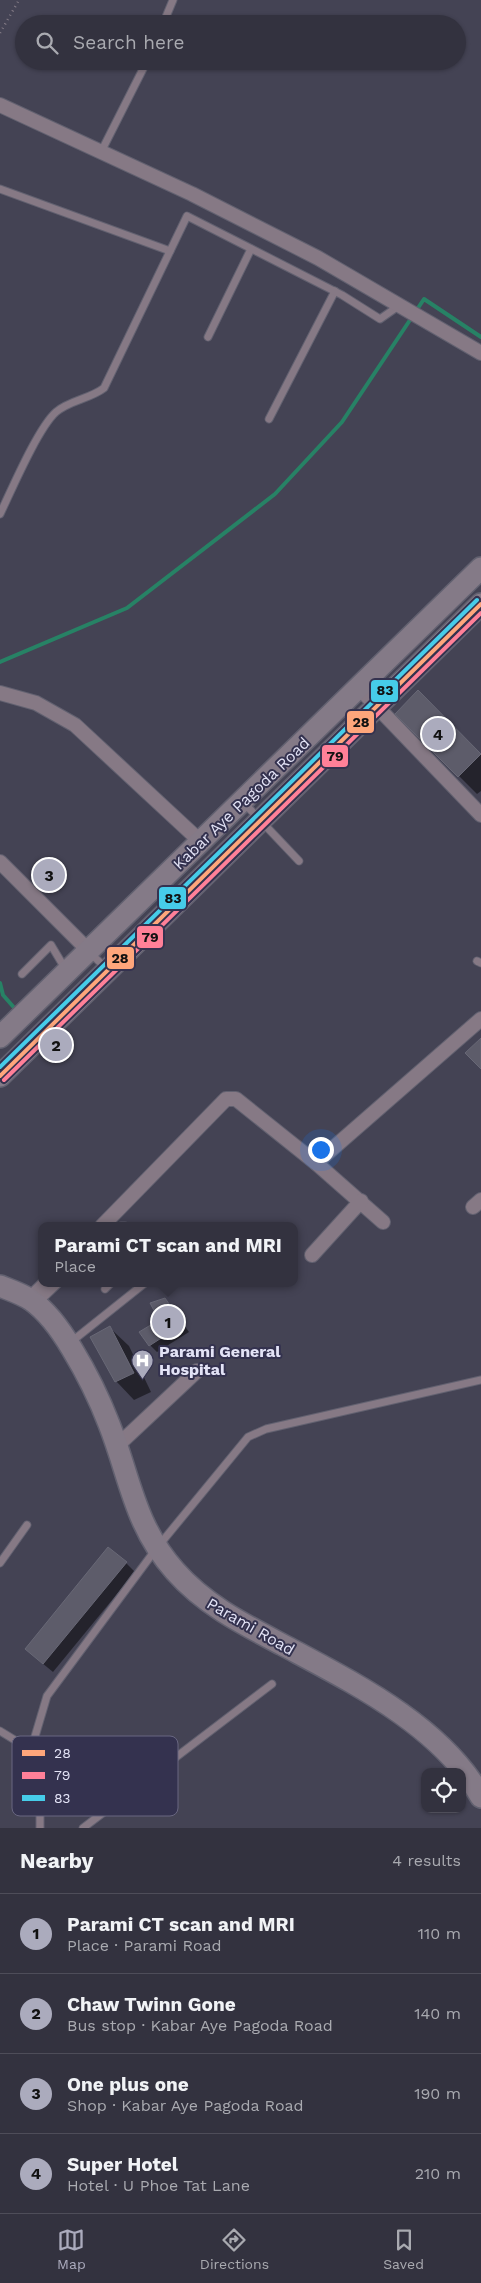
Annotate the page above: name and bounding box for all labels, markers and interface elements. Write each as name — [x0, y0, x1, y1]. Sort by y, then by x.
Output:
search box — [15, 15, 466, 70]
icon: search — [33, 29, 61, 57]
text: Search here — [73, 31, 184, 54]
line badge: 83 — [370, 679, 399, 703]
text: 83 — [377, 682, 393, 698]
line badge: 28 — [346, 710, 375, 734]
text: 28 — [352, 714, 370, 730]
pin: 4 — [422, 715, 454, 753]
street label: Kabar Aye Pagoda Road — [169, 733, 314, 874]
line badge: 79 — [321, 744, 349, 768]
text: 79 — [326, 748, 344, 764]
pin: 3 — [33, 856, 65, 894]
line badge: 83 — [158, 886, 187, 910]
text: 83 — [165, 890, 181, 906]
line badge: 79 — [136, 925, 164, 949]
text: 79 — [141, 929, 159, 945]
line badge: 28 — [106, 946, 135, 970]
text: 28 — [111, 950, 129, 966]
pin: 2 — [40, 1026, 72, 1064]
your location — [308, 1137, 334, 1163]
popup — [38, 1222, 298, 1287]
text: Parami CT scan and MRI — [54, 1234, 282, 1257]
text: Place — [54, 1257, 96, 1276]
pin: 1 — [152, 1303, 184, 1341]
place label: Parami General Hospital — [159, 1342, 281, 1379]
hospital icon: Parami General Hospital — [131, 1348, 155, 1379]
street label: Parami Road — [203, 1594, 298, 1659]
legend — [12, 1736, 178, 1816]
text: 28 — [54, 1745, 71, 1761]
text: 79 — [54, 1767, 71, 1783]
map controls — [421, 1768, 466, 1813]
button: locate — [421, 1768, 466, 1813]
text: 83 — [54, 1790, 71, 1806]
text: Nearby — [20, 1848, 93, 1873]
text: 4 results — [392, 1851, 461, 1870]
text: Parami CT scan and MRI — [67, 1913, 295, 1936]
text: 1 — [33, 1924, 39, 1943]
text: 110 m — [418, 1924, 461, 1943]
text: Place · Parami Road — [67, 1936, 222, 1955]
text: Chaw Twinn Gone — [67, 1993, 236, 2016]
text: 2 — [31, 2004, 41, 2023]
text: 140 m — [414, 2004, 461, 2023]
text: Bus stop · Kabar Aye Pagoda Road — [67, 2016, 333, 2035]
text: One plus one — [67, 2073, 189, 2096]
text: 3 — [31, 2084, 41, 2103]
text: 190 m — [414, 2084, 461, 2103]
text: Shop · Kabar Aye Pagoda Road — [67, 2096, 304, 2115]
text: Super Hotel — [67, 2153, 178, 2176]
text: 4 — [31, 2164, 41, 2183]
text: 210 m — [415, 2164, 461, 2183]
text: Hotel · U Phoe Tat Lane — [67, 2176, 250, 2195]
tab: Map — [57, 2226, 86, 2272]
tab: Directions — [200, 2226, 269, 2272]
tab: Saved — [383, 2226, 424, 2272]

